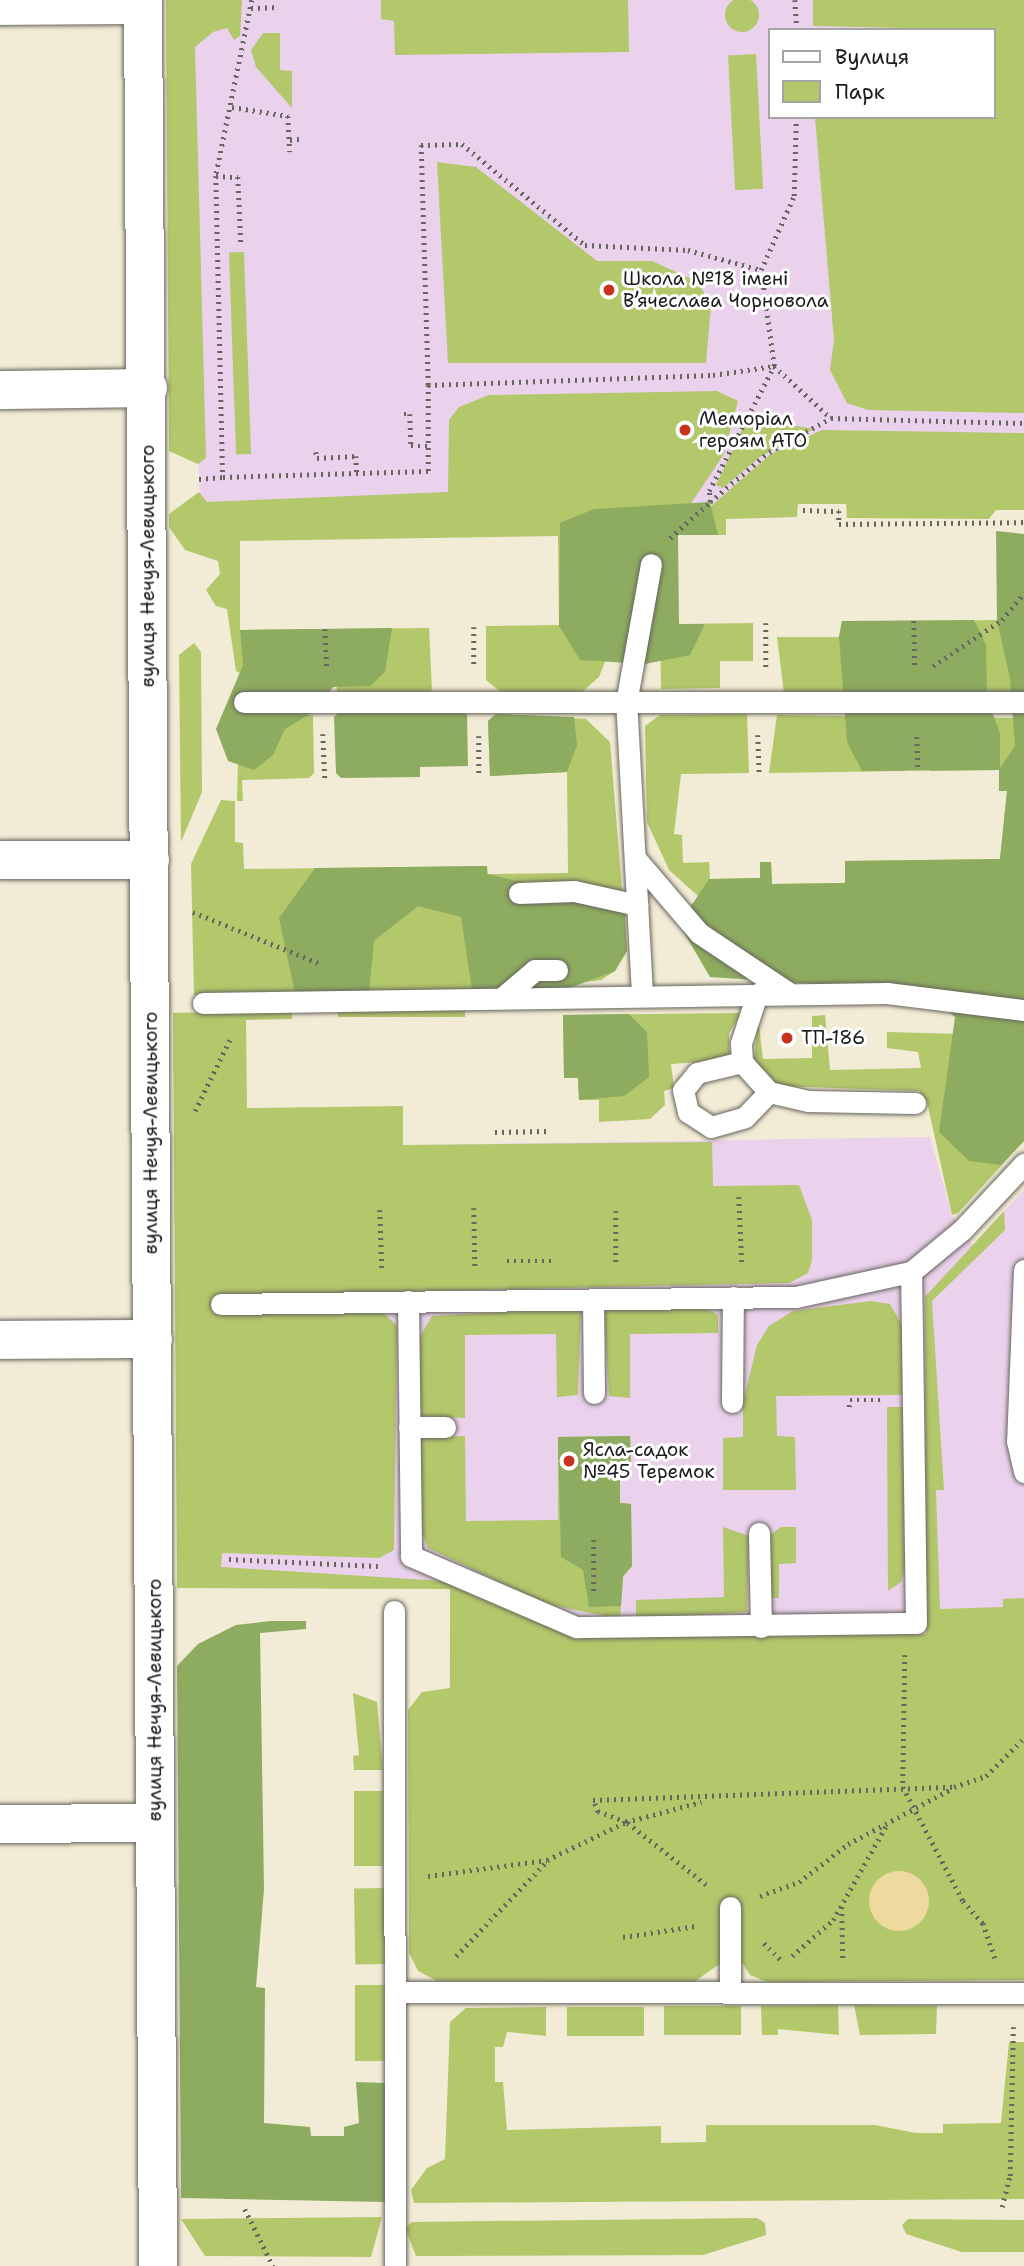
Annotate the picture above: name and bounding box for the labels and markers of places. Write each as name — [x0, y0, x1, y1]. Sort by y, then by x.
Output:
place label: Школа №18 імені В’ячеслава Чорновола — [623, 268, 829, 312]
marker: Школа №18 імені В’ячеслава Чорновола — [601, 282, 617, 298]
place label: Меморіал героям АТО — [699, 408, 807, 452]
marker: Меморіал героям АТО — [677, 422, 693, 438]
place label: ТП-186 — [801, 1027, 865, 1049]
marker: ТП-186 — [779, 1030, 795, 1046]
place label: Ясла-садок №45 Теремок — [583, 1439, 715, 1483]
marker: Ясла-садок №45 Теремок — [561, 1453, 577, 1469]

